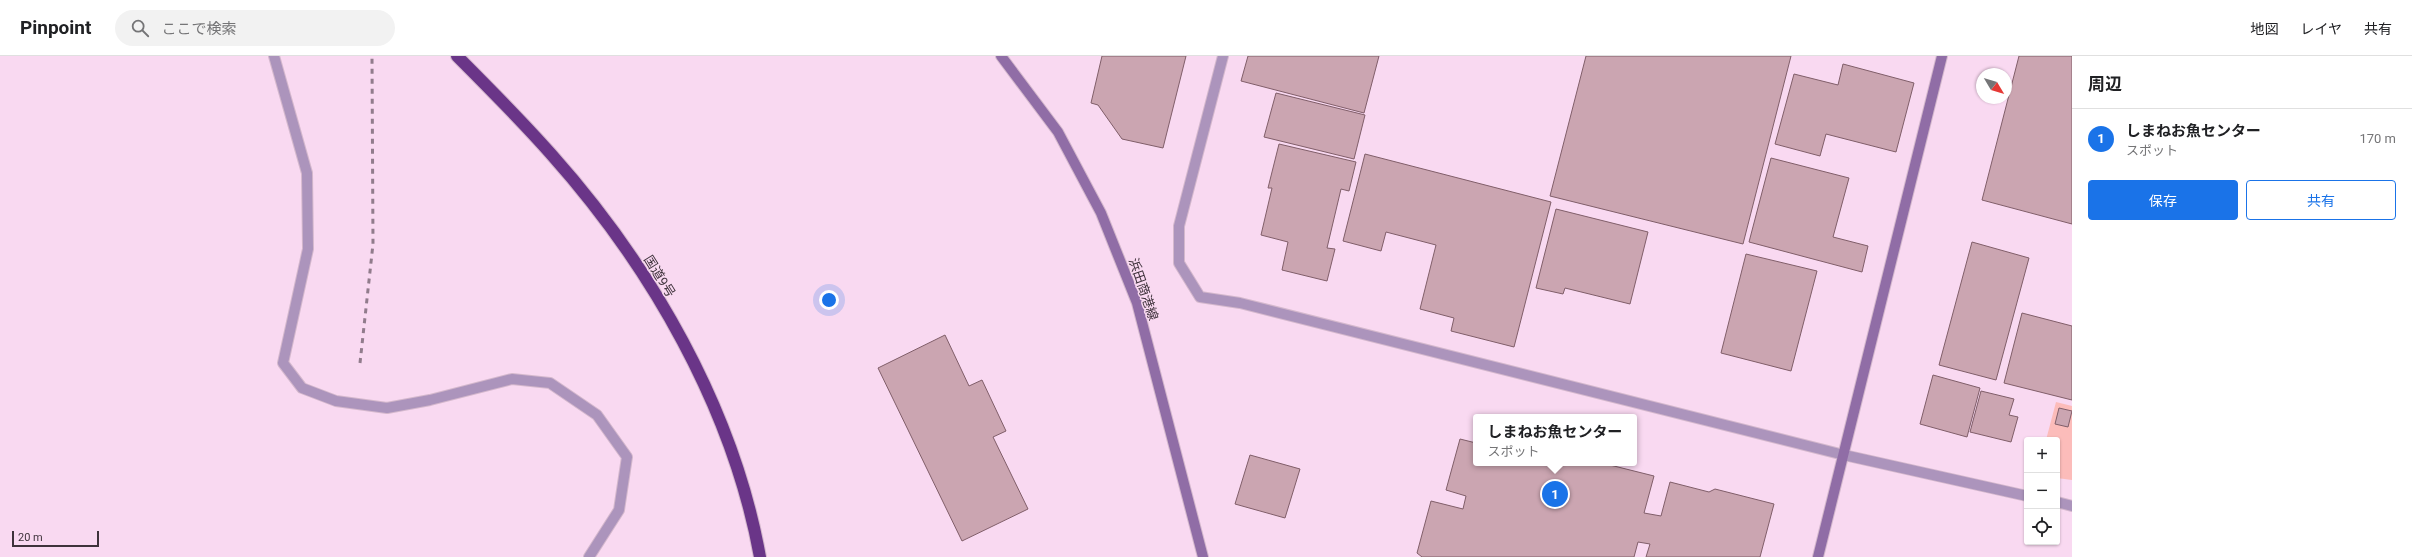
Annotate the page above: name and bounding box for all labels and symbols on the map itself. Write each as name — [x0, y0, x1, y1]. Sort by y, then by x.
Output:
north arrow — [1976, 68, 2012, 104]
street label: 国道9号 — [641, 253, 678, 300]
street label: 浜田商港線 — [1126, 256, 1161, 322]
your location — [819, 290, 839, 310]
pin: 1 — [1542, 479, 1568, 509]
scale bar — [12, 529, 99, 548]

